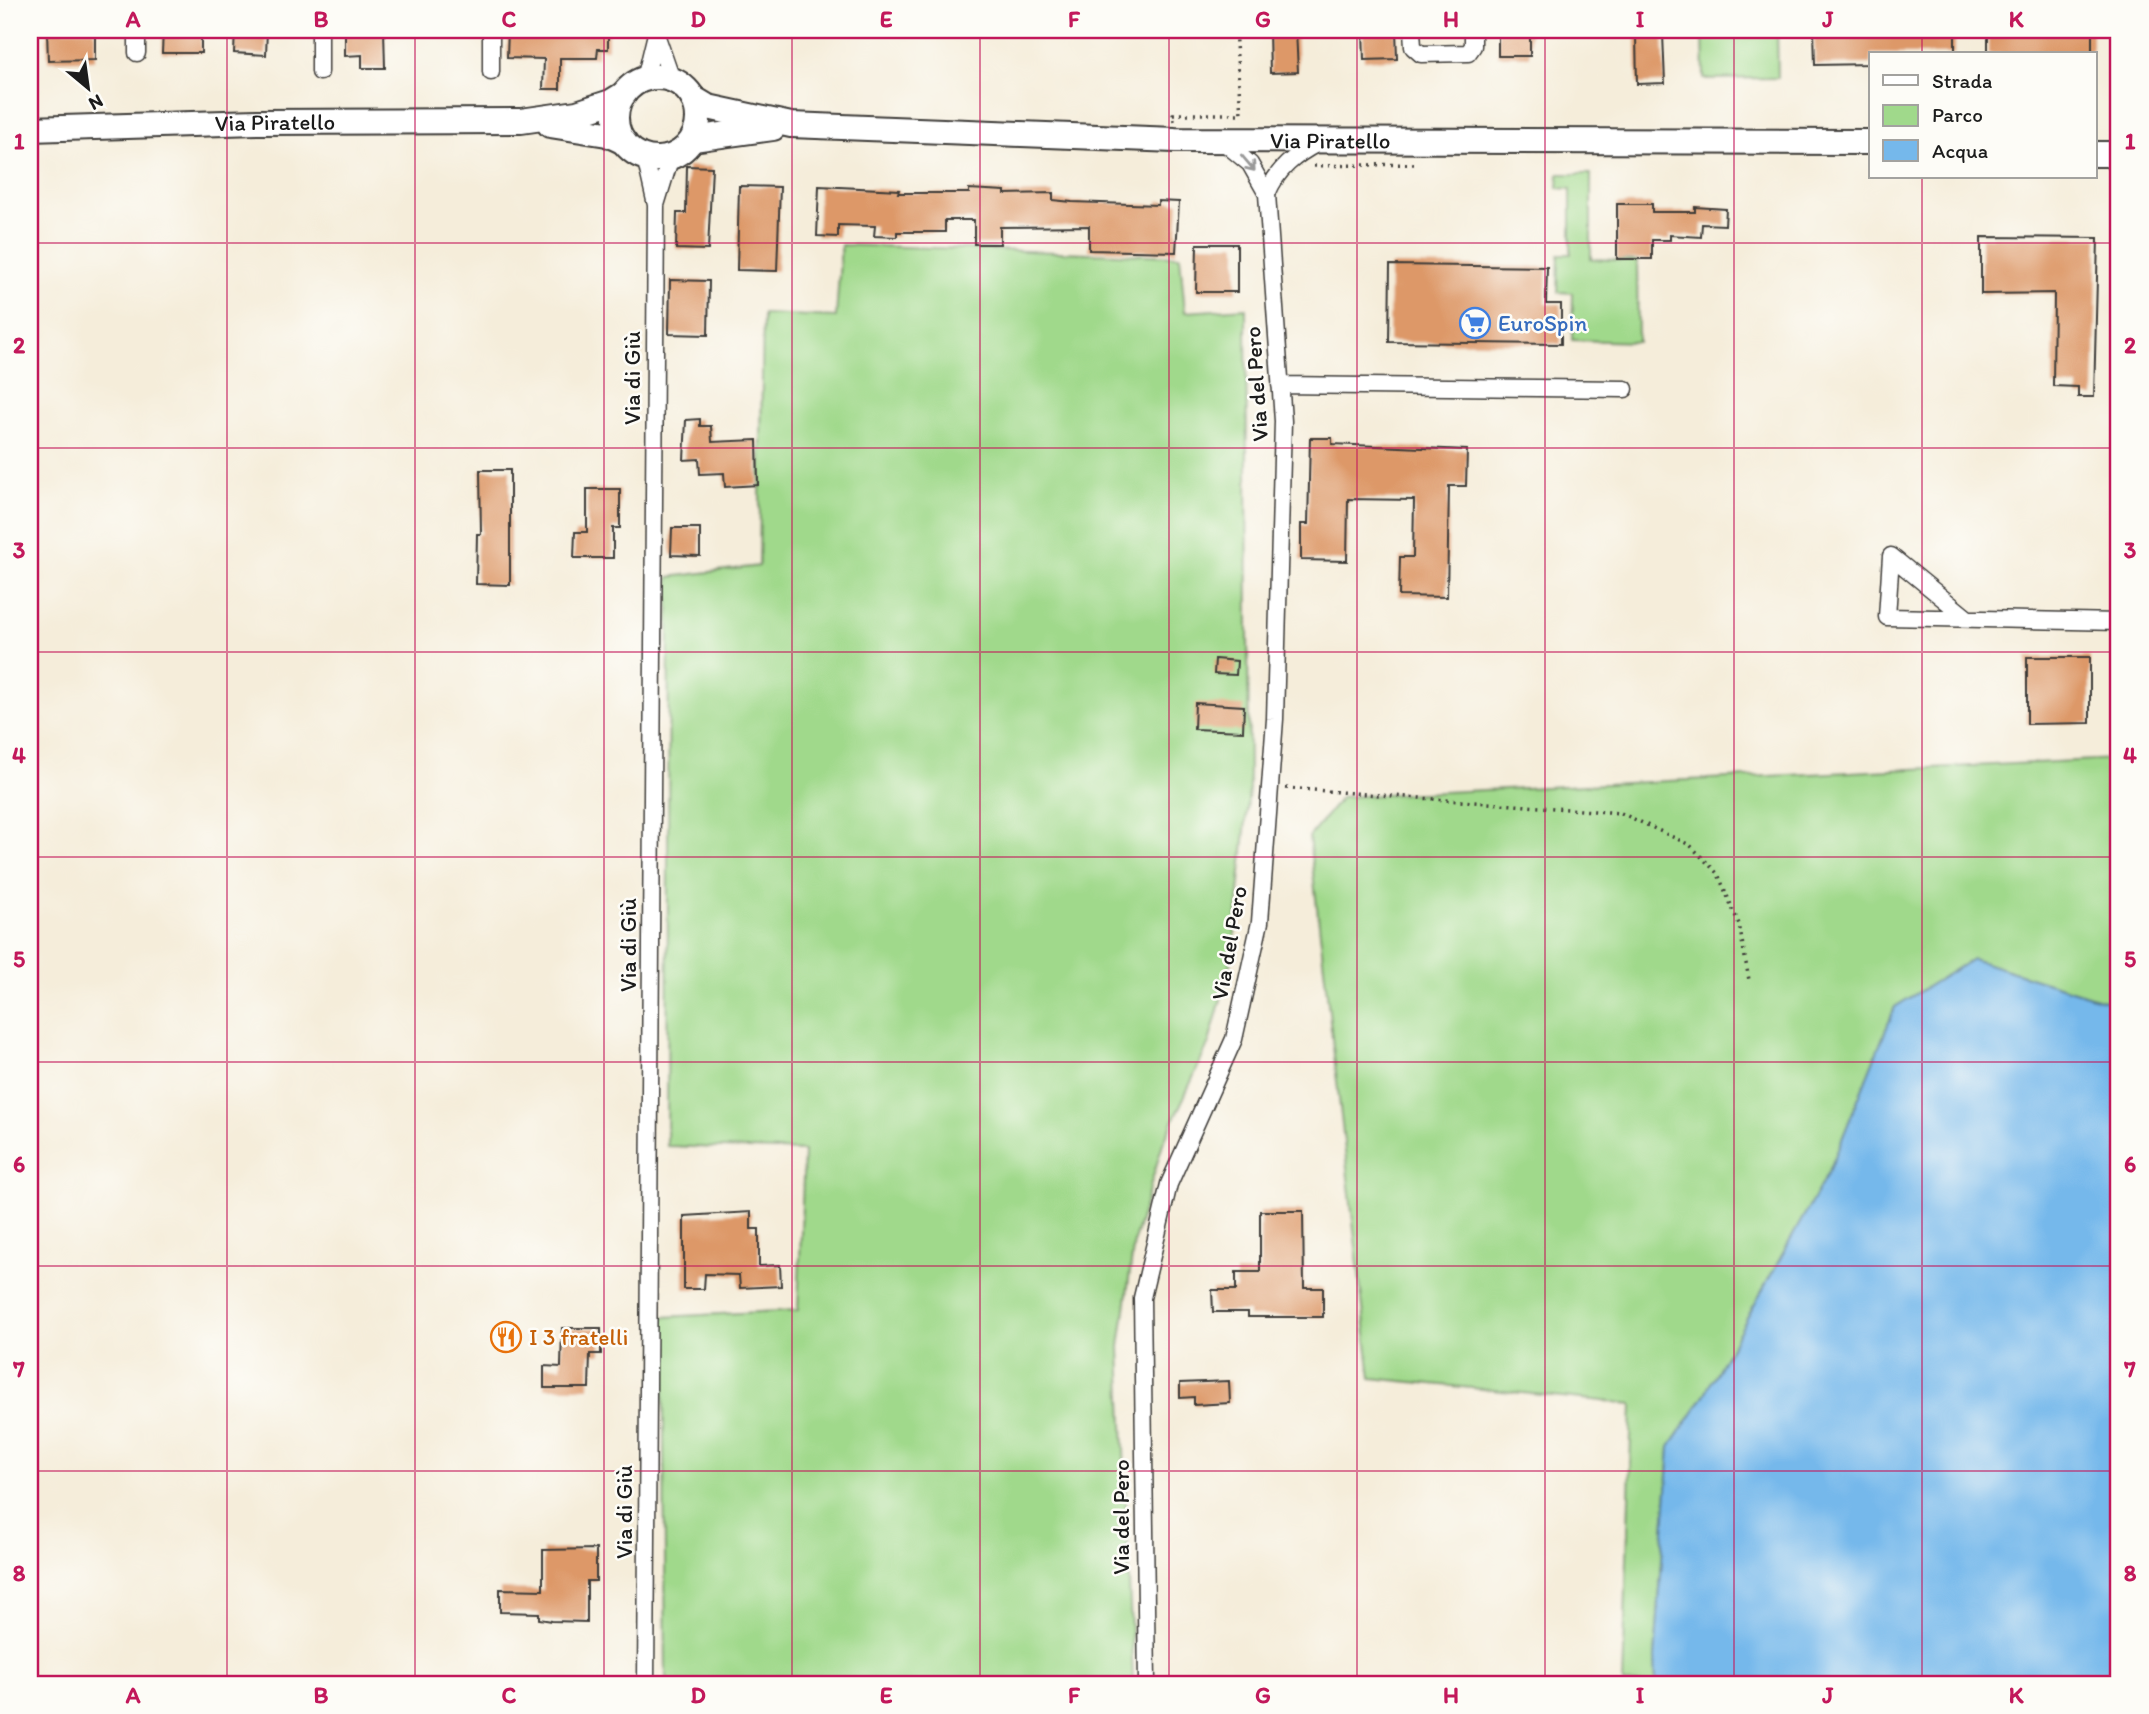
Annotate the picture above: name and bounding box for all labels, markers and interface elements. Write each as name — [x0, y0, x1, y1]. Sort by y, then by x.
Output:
text: A — [125, 5, 141, 33]
text: B — [314, 5, 329, 33]
text: C — [502, 5, 517, 33]
text: D — [690, 5, 706, 33]
text: E — [880, 5, 893, 33]
text: F — [1068, 5, 1081, 33]
text: G — [1255, 5, 1271, 33]
text: H — [1443, 5, 1459, 33]
text: I — [1636, 5, 1645, 33]
text: J — [1821, 5, 1834, 33]
text: K — [2009, 5, 2024, 33]
north arrow — [52, 52, 122, 122]
legend — [1869, 52, 2096, 178]
text: Strada — [1932, 68, 1992, 93]
text: N — [85, 89, 107, 116]
text: Parco — [1932, 102, 1983, 127]
street label: Via Piratello — [214, 108, 335, 137]
street label: Via Piratello — [1270, 126, 1390, 155]
text: 1 — [14, 127, 25, 155]
text: 1 — [2125, 127, 2136, 155]
text: Acqua — [1932, 138, 1988, 163]
one-way arrow — [1240, 154, 1256, 172]
supermarket icon: EuroSpin — [1458, 306, 1492, 340]
place label: EuroSpin — [1498, 309, 1587, 337]
street label: Via del Pero — [1238, 325, 1274, 443]
text: 2 — [13, 331, 26, 359]
street label: Via di Giù — [618, 331, 646, 425]
text: 2 — [2124, 331, 2137, 359]
text: 3 — [13, 536, 26, 564]
text: 3 — [2124, 536, 2137, 564]
text: 4 — [12, 741, 26, 769]
text: 4 — [2123, 741, 2137, 769]
street label: Via del Pero — [1205, 884, 1253, 1002]
street label: Via di Giù — [614, 898, 642, 992]
text: 5 — [13, 945, 25, 973]
text: 5 — [2124, 945, 2136, 973]
text: 6 — [13, 1150, 25, 1178]
text: 6 — [2124, 1150, 2136, 1178]
restaurant icon: I 3 fratelli — [489, 1320, 523, 1354]
place label: I 3 fratelli — [529, 1323, 628, 1351]
text: 7 — [12, 1355, 25, 1383]
text: 7 — [2123, 1355, 2136, 1383]
street label: Via del Pero — [1107, 1459, 1135, 1575]
street label: Via di Giù — [610, 1465, 638, 1559]
text: 8 — [13, 1559, 26, 1587]
text: 8 — [2124, 1559, 2137, 1587]
text: A — [125, 1681, 141, 1709]
text: B — [314, 1681, 329, 1709]
text: C — [502, 1681, 517, 1709]
text: D — [690, 1681, 706, 1709]
text: E — [880, 1681, 893, 1709]
text: F — [1068, 1681, 1081, 1709]
text: G — [1255, 1681, 1271, 1709]
text: H — [1443, 1681, 1459, 1709]
text: I — [1636, 1681, 1645, 1709]
text: J — [1821, 1681, 1834, 1709]
text: K — [2009, 1681, 2024, 1709]

